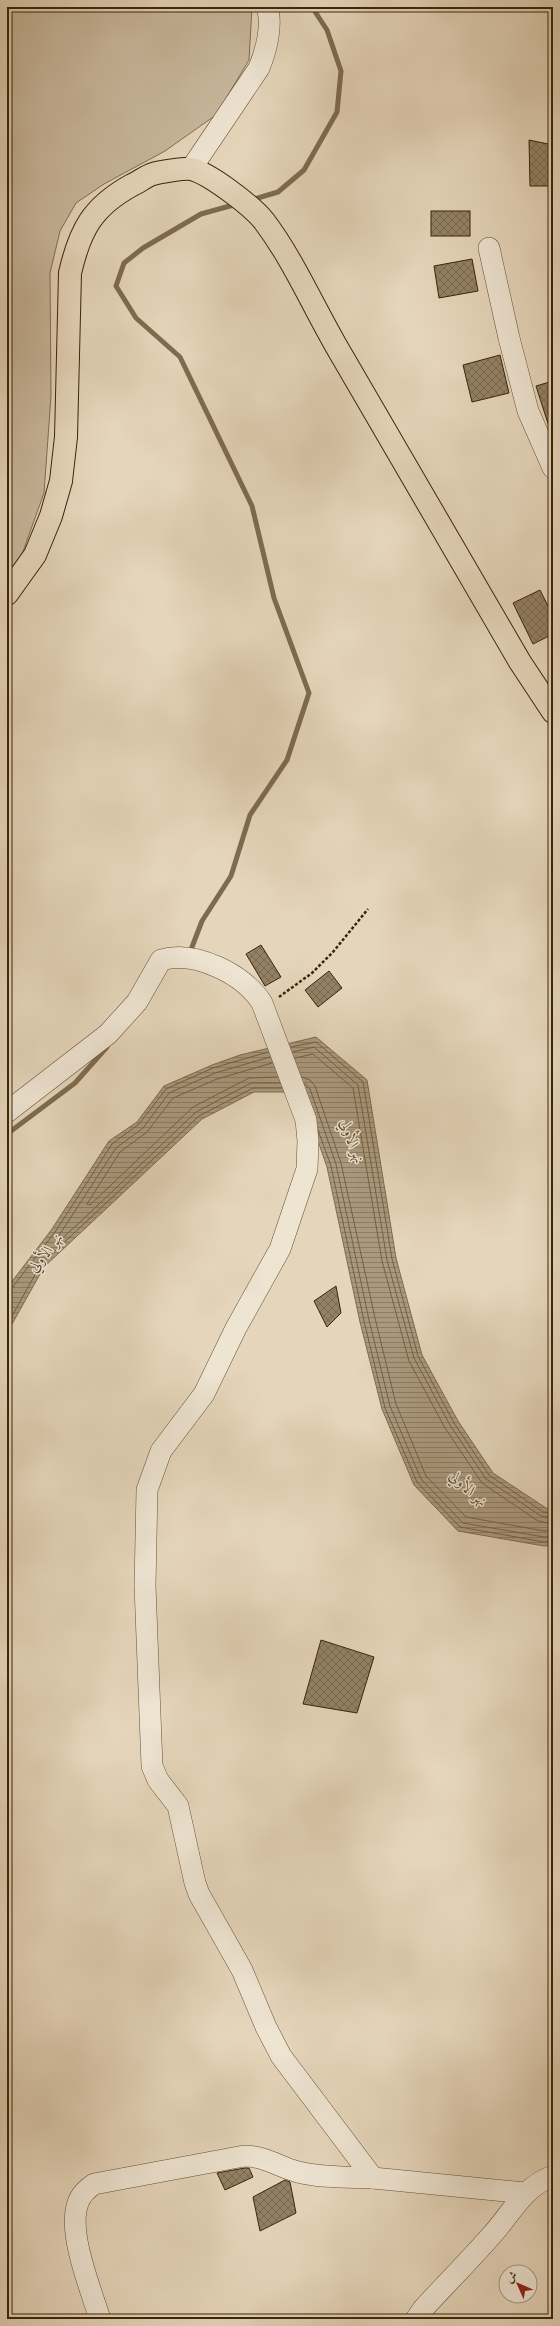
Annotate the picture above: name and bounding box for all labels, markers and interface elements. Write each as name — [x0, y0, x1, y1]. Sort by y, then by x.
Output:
water label: نهر الأولي — [333, 1116, 371, 1167]
water label: نهر الأولي — [22, 1228, 69, 1278]
water label: نهر الأولي — [444, 1465, 493, 1513]
north arrow — [498, 2264, 538, 2304]
text: ش — [501, 2267, 521, 2286]

